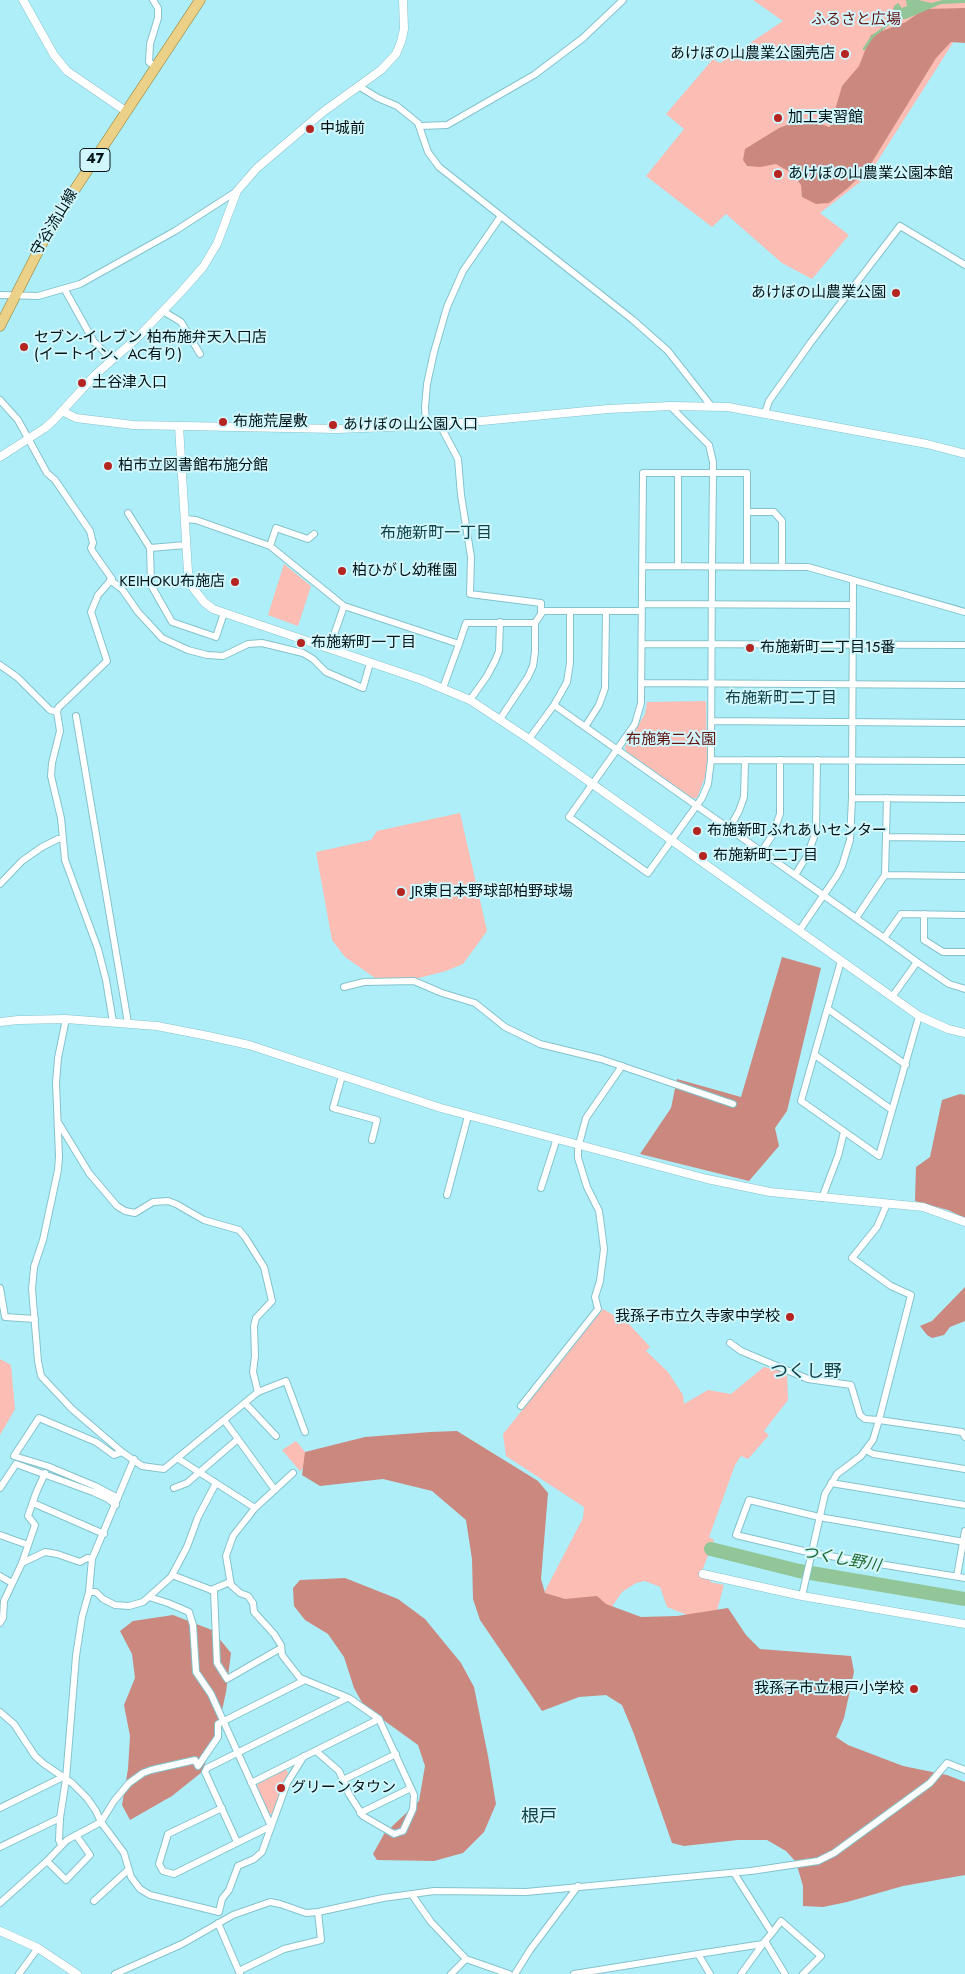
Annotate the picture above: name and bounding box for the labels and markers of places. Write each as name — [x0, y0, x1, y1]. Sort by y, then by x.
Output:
place label: あけぼの山農業公園売店 — [670, 45, 835, 63]
marker: あけぼの山農業公園売店 — [839, 48, 851, 60]
place label: 加工実習館 — [788, 109, 863, 127]
marker: 加工実習館 — [772, 112, 784, 124]
place label: 中城前 — [320, 120, 365, 138]
marker: 中城前 — [304, 123, 316, 135]
place label: あけぼの山農業公園本館 — [788, 165, 953, 183]
marker: あけぼの山農業公園本館 — [772, 168, 784, 180]
place label: あけぼの山農業公園 — [751, 284, 886, 302]
marker: あけぼの山農業公園 — [890, 287, 902, 299]
place label: セブン-イレブン 柏布施弁天入口店 (イートイン、AC有り) — [34, 329, 267, 364]
marker: セブン-イレブン 柏布施弁天入口店 (イートイン、AC有り) — [18, 341, 30, 353]
place label: 土谷津入口 — [92, 374, 167, 392]
marker: 土谷津入口 — [76, 377, 88, 389]
place label: 布施荒屋敷 — [233, 413, 308, 431]
marker: 布施荒屋敷 — [217, 416, 229, 428]
place label: あけぼの山公園入口 — [343, 416, 478, 434]
marker: あけぼの山公園入口 — [327, 419, 339, 431]
place label: 柏市立図書館布施分館 — [118, 457, 268, 475]
marker: 柏市立図書館布施分館 — [102, 460, 114, 472]
place label: 柏ひがし幼稚園 — [352, 562, 457, 580]
marker: 柏ひがし幼稚園 — [336, 565, 348, 577]
place label: KEIHOKU布施店 — [119, 573, 225, 591]
marker: KEIHOKU布施店 — [229, 576, 241, 588]
place label: 布施新町一丁目 — [311, 634, 416, 652]
marker: 布施新町一丁目 — [295, 637, 307, 649]
place label: 布施新町二丁目15番 — [760, 639, 895, 657]
marker: 布施新町二丁目15番 — [744, 642, 756, 654]
place label: 布施新町ふれあいセンター — [707, 822, 887, 840]
marker: 布施新町ふれあいセンター — [691, 825, 703, 837]
place label: 布施新町二丁目 — [713, 847, 818, 865]
marker: 布施新町二丁目 — [697, 850, 709, 862]
place label: JR東日本野球部柏野球場 — [411, 883, 573, 901]
marker: JR東日本野球部柏野球場 — [395, 886, 407, 898]
place label: 我孫子市立久寺家中学校 — [615, 1308, 780, 1326]
marker: 我孫子市立久寺家中学校 — [784, 1311, 796, 1323]
place label: 我孫子市立根戸小学校 — [754, 1680, 904, 1698]
marker: 我孫子市立根戸小学校 — [908, 1683, 920, 1695]
place label: グリーンタウン — [291, 1779, 396, 1797]
marker: グリーンタウン — [275, 1782, 287, 1794]

